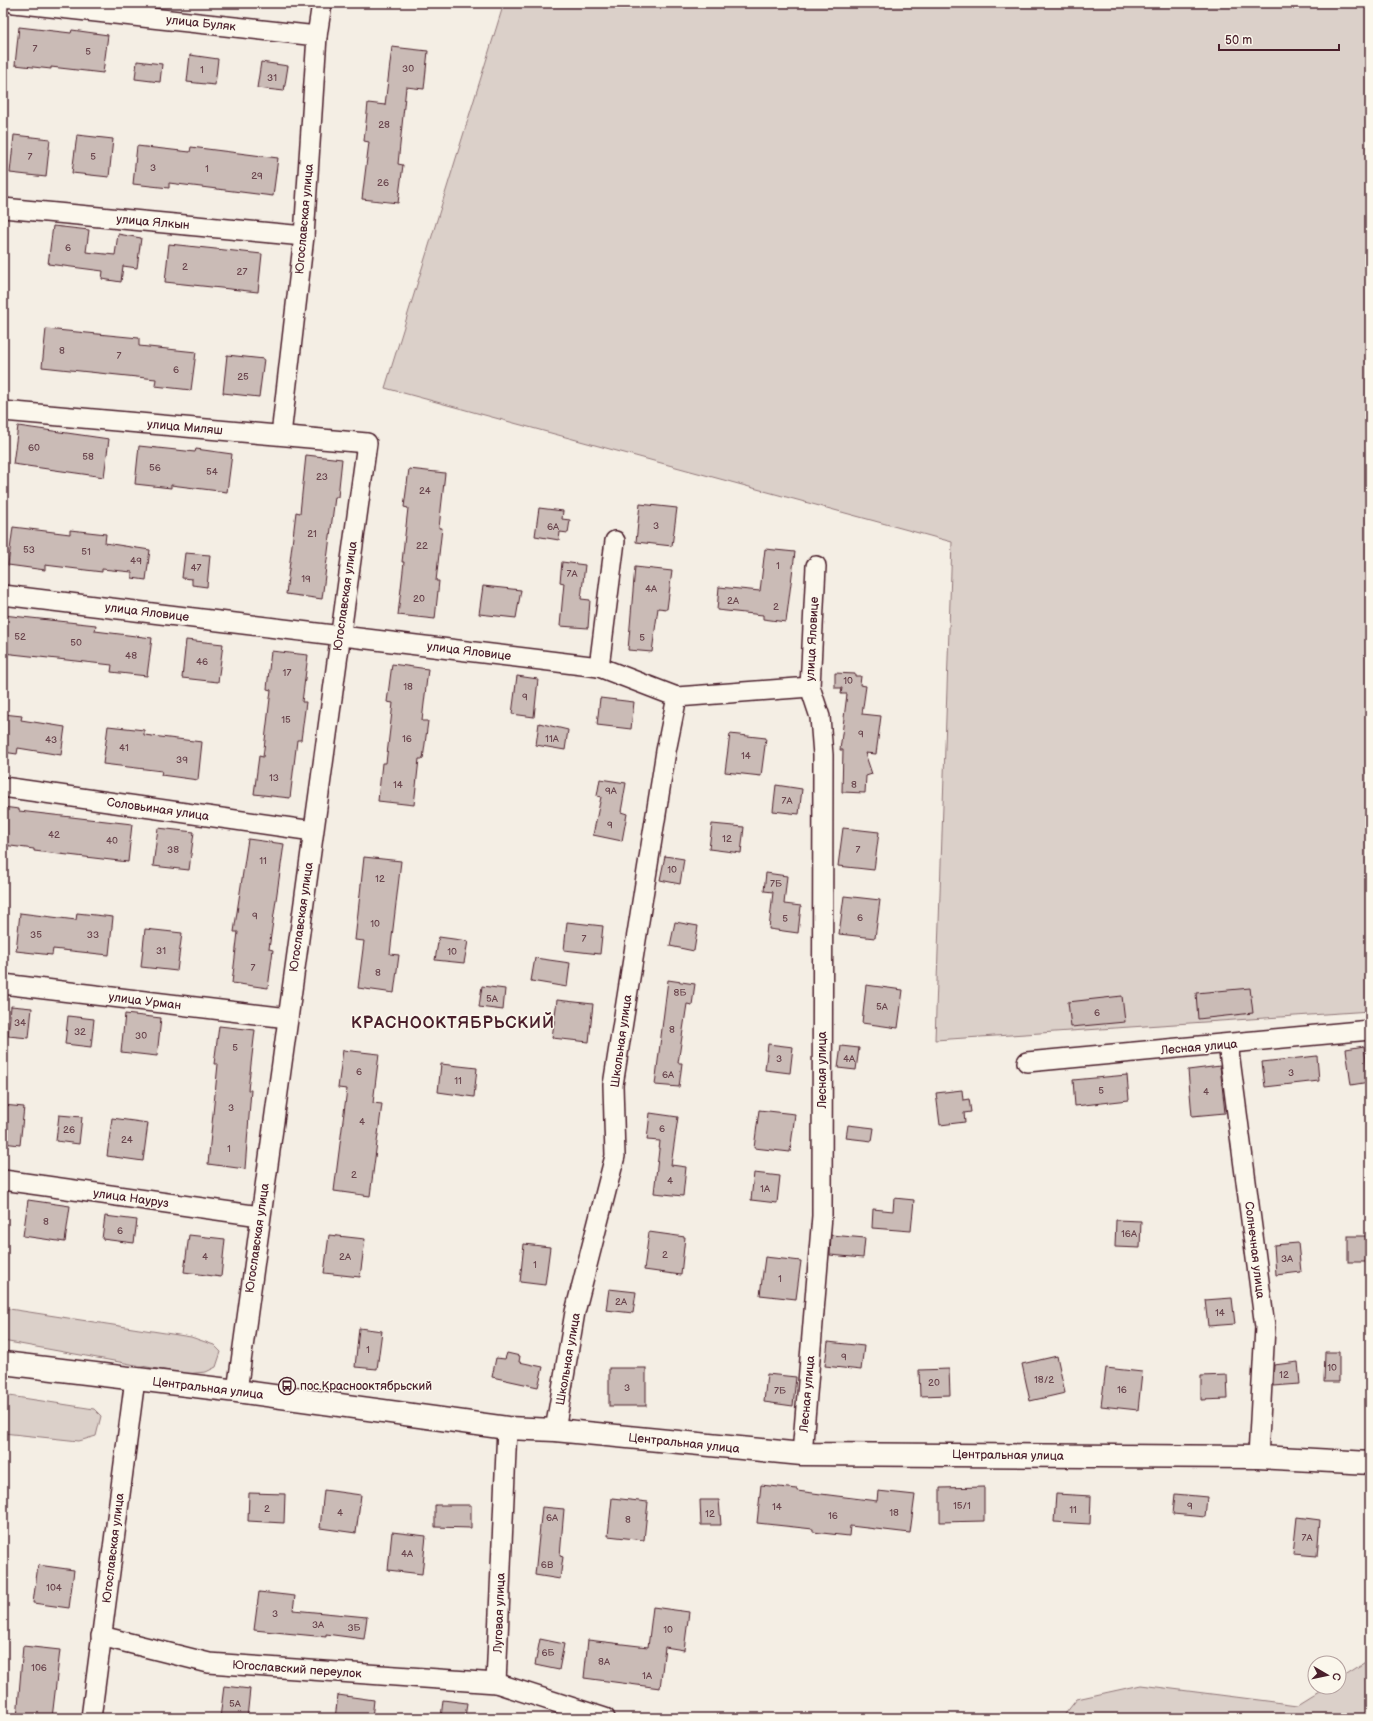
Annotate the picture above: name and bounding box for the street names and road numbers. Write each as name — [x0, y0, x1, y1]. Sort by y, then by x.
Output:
street label: улица Буляк — [165, 12, 237, 35]
street label: Югославская улица — [292, 163, 317, 275]
street label: улица Ялкын — [116, 212, 190, 233]
street label: улица Миляш — [146, 417, 223, 438]
street label: Югославская улица — [330, 540, 361, 652]
street label: улица Яловице — [803, 596, 822, 682]
street label: улица Яловице — [104, 600, 190, 625]
street label: улица Яловице — [426, 639, 512, 664]
street label: Соловьиная улица — [106, 795, 210, 824]
street label: Югославская улица — [286, 861, 317, 973]
street label: улица Урман — [108, 990, 182, 1013]
street label: Школьная улица — [608, 994, 635, 1089]
street label: Лесная улица — [815, 1031, 830, 1110]
street label: Лесная улица — [1159, 1037, 1238, 1058]
street label: Югославская улица — [242, 1182, 273, 1294]
street label: улица Науруз — [92, 1186, 170, 1211]
street label: Солнечная улица — [1241, 1201, 1268, 1299]
street label: Школьная улица — [553, 1312, 584, 1407]
street label: Лесная улица — [797, 1355, 818, 1434]
street label: Центральная улица — [152, 1374, 264, 1403]
street label: Центральная улица — [628, 1430, 740, 1457]
street label: Центральная улица — [952, 1447, 1064, 1464]
street label: Югославская улица — [99, 1492, 128, 1604]
street label: Луговая улица — [491, 1573, 508, 1654]
street label: Югославский переулок — [232, 1657, 363, 1682]

